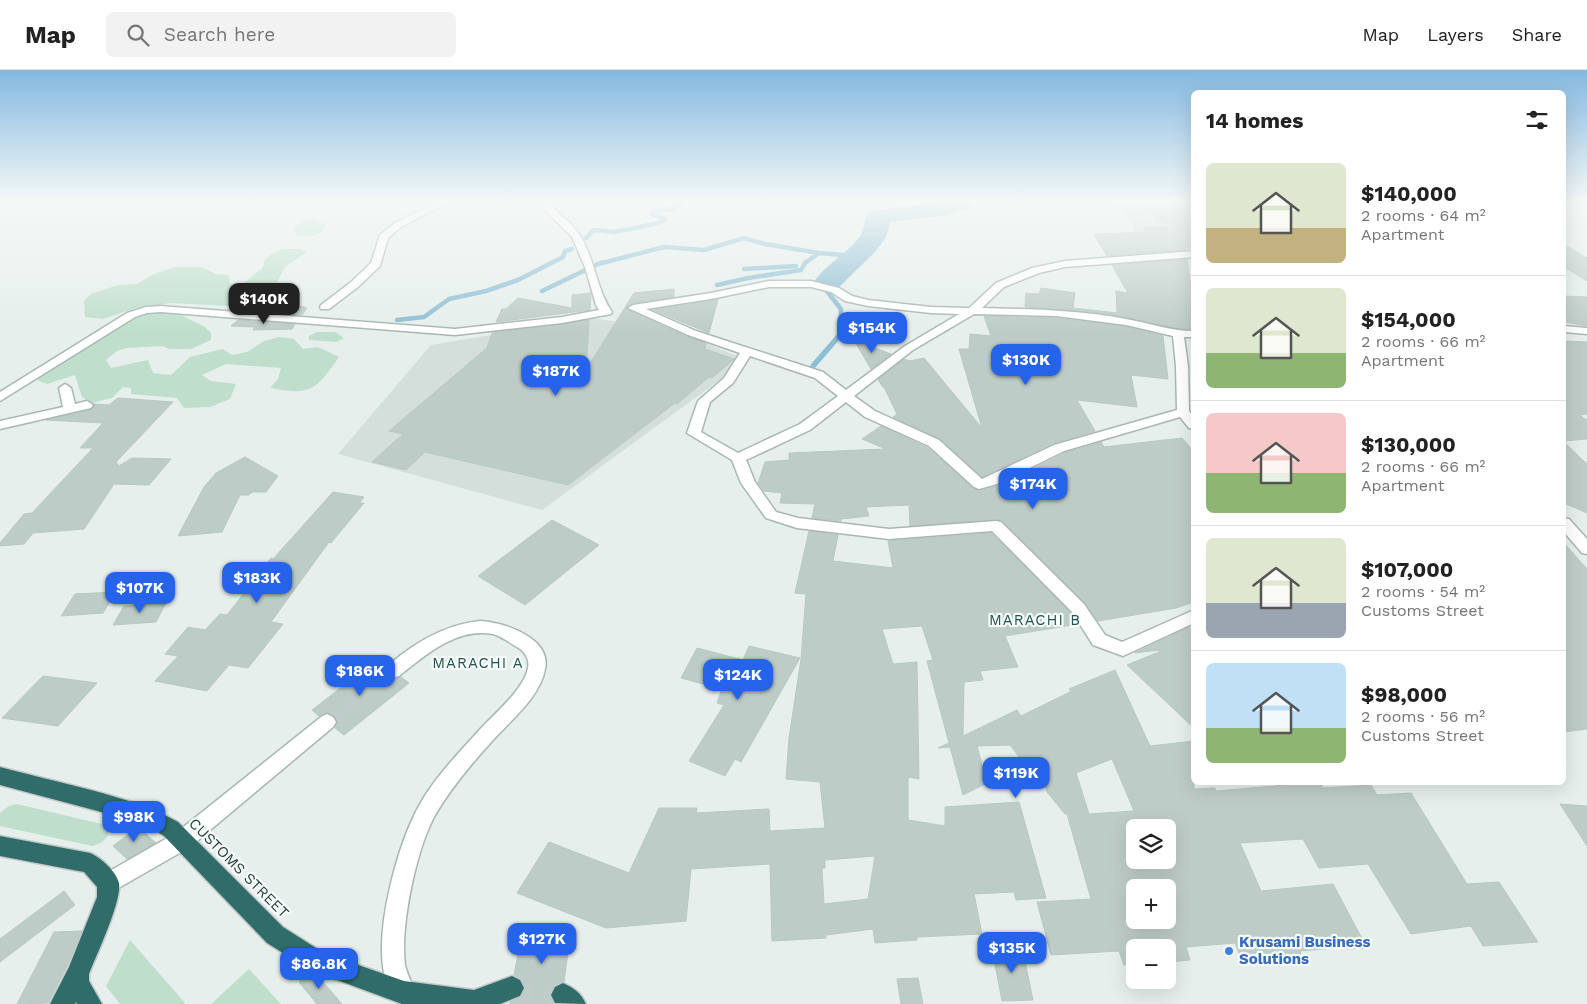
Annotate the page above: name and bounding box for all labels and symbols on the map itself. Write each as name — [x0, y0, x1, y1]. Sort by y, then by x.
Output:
pin: $140K — [229, 282, 299, 325]
pin: $154K — [837, 312, 907, 354]
pin: $130K — [991, 344, 1061, 386]
pin: $187K — [521, 354, 591, 397]
pin: $174K — [998, 468, 1068, 510]
pin: $183K — [222, 562, 292, 604]
pin: $107K — [105, 572, 175, 614]
district label: MARACHI B — [989, 611, 1081, 629]
pin: $186K — [325, 654, 395, 697]
district label: MARACHI A — [432, 654, 524, 672]
pin: $124K — [703, 658, 773, 701]
pin: $119K — [981, 756, 1051, 799]
pin: $98K — [104, 800, 164, 843]
street label: CUSTOMS STREET — [185, 814, 293, 922]
pin: $127K — [507, 922, 577, 965]
pin: $135K — [977, 932, 1047, 974]
place label: Krusami Business Solutions — [1239, 933, 1370, 968]
marker: Krusami Business Solutions — [1223, 945, 1235, 957]
pin: $86.8K — [278, 948, 360, 990]

